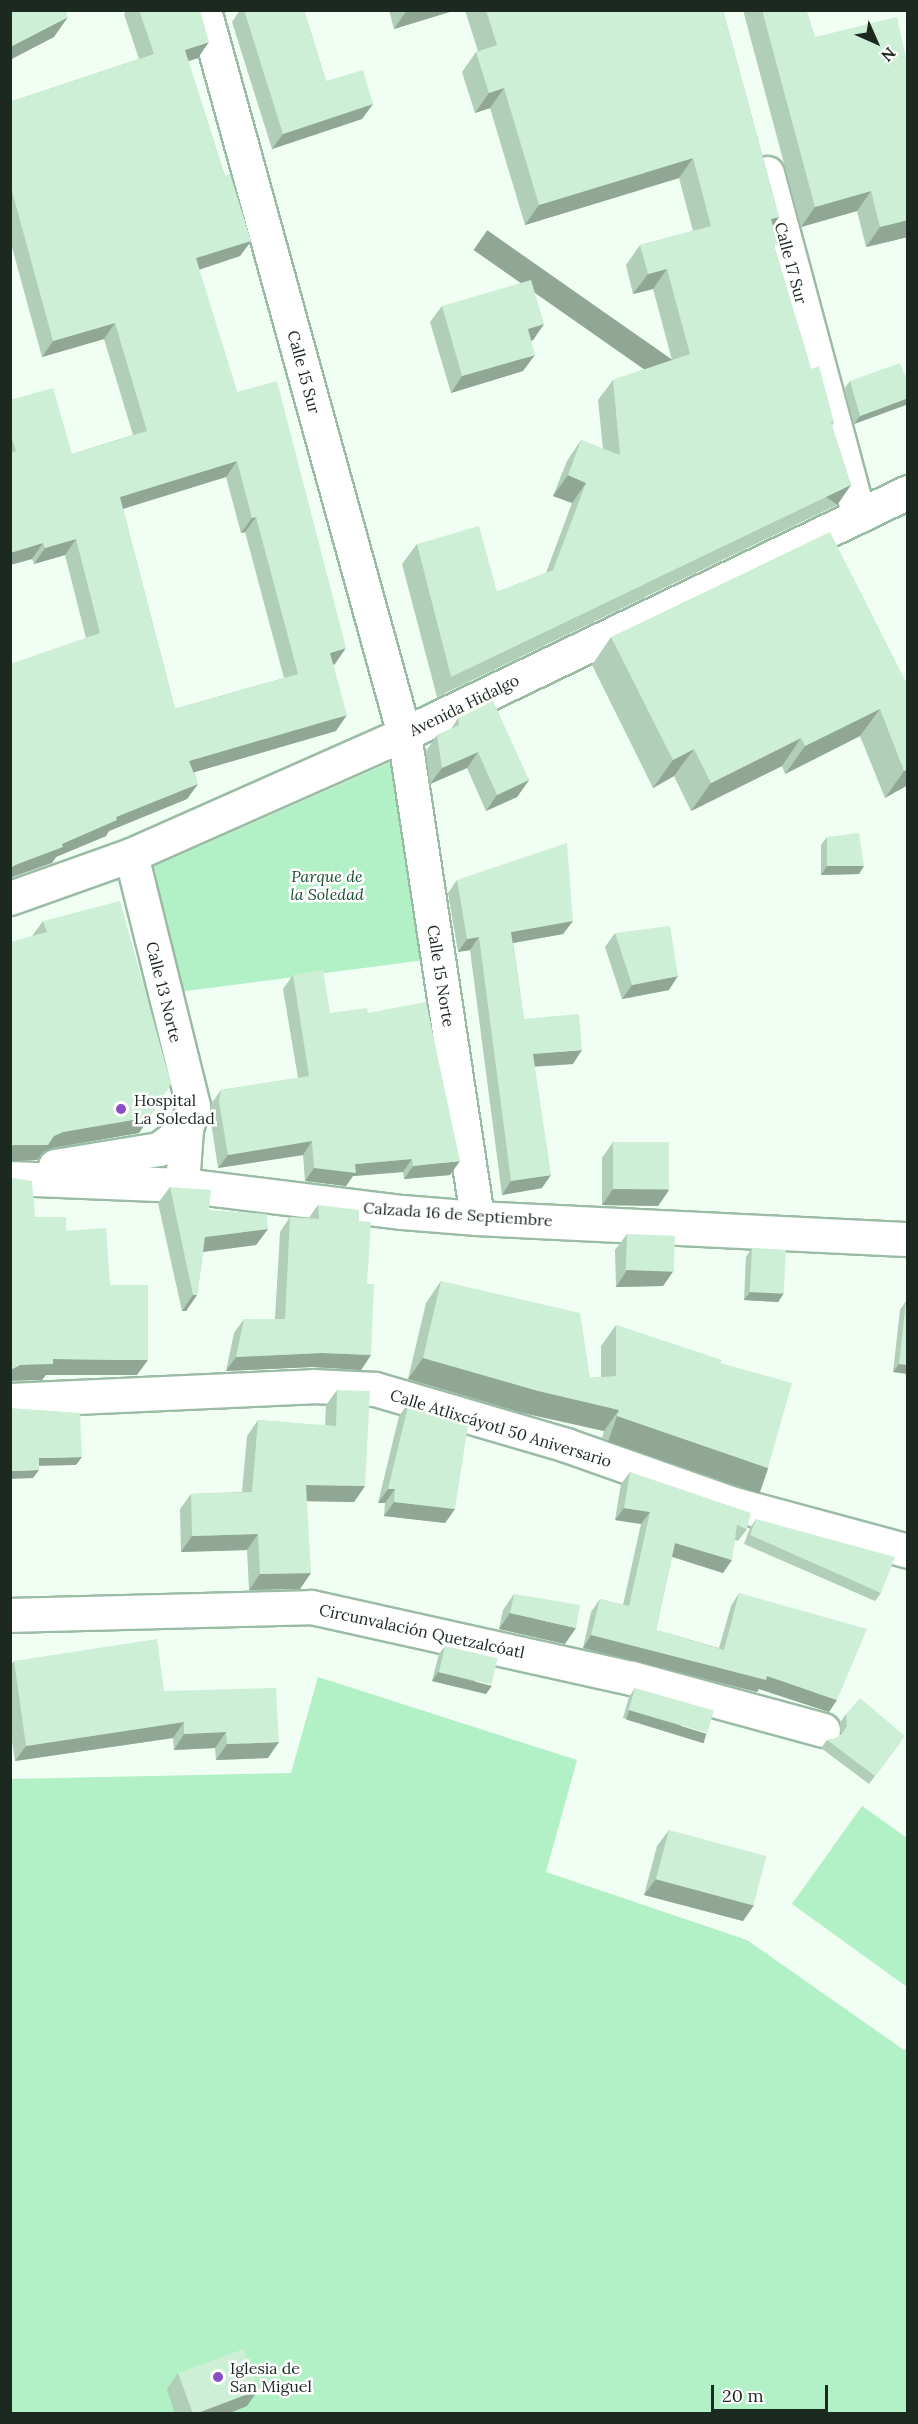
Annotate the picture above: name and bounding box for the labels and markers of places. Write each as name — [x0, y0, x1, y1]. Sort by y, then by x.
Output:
place label: Hospital La Soledad — [134, 1090, 215, 1128]
marker: Hospital La Soledad — [112, 1100, 130, 1118]
place label: Iglesia de San Miguel — [230, 2358, 312, 2396]
marker: Iglesia de San Miguel — [211, 2370, 225, 2384]

